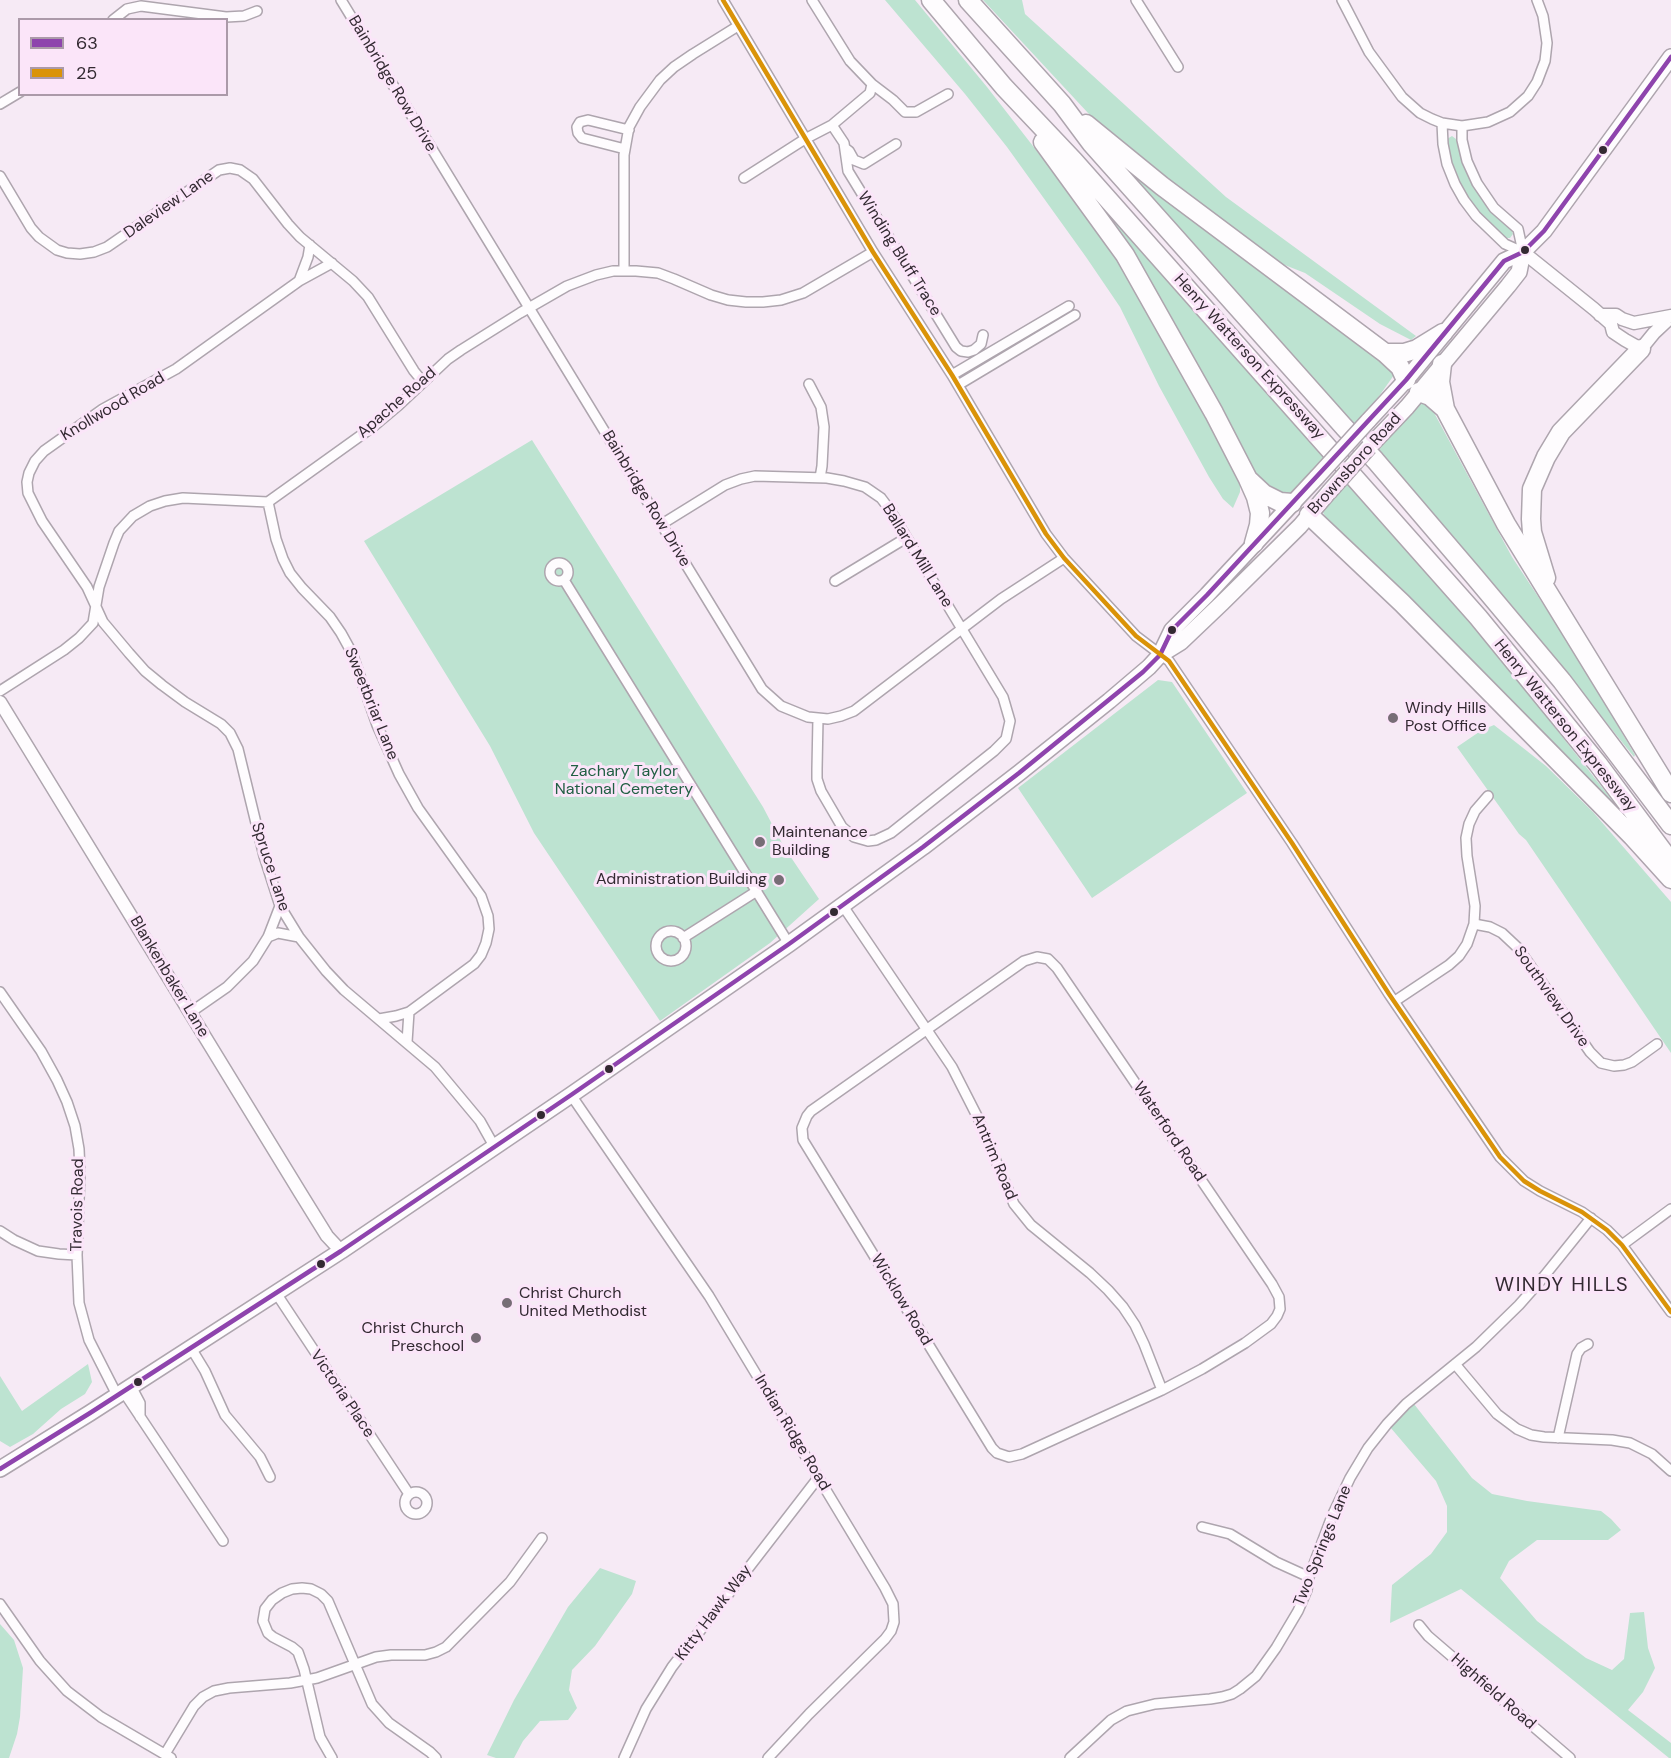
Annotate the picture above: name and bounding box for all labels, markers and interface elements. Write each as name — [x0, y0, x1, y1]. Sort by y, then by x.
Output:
street label: Bainbridge Row Drive — [344, 12, 440, 156]
legend — [18, 18, 228, 96]
text: 63 — [76, 31, 98, 55]
text: 25 — [76, 61, 97, 85]
unlabelled marker — [1597, 144, 1609, 156]
street label: Daleview Lane — [121, 167, 217, 243]
street label: Winding Bluff Trace — [853, 188, 945, 320]
unlabelled marker — [1519, 244, 1531, 256]
street label: Henry Watterson Expressway — [1169, 270, 1329, 444]
street label: Apache Road — [354, 364, 440, 442]
street label: Knollwood Road — [58, 368, 168, 446]
street label: Brownsboro Road — [1304, 409, 1406, 519]
street label: Bainbridge Row Drive — [598, 427, 694, 571]
street label: Ballard Mill Lane — [878, 501, 956, 611]
unlabelled marker — [1166, 624, 1178, 636]
street label: Henry Watterson Expressway — [1489, 636, 1641, 816]
street label: Sweetbriar Lane — [340, 645, 402, 763]
place label: Windy Hills Post Office — [1405, 699, 1487, 737]
marker: Windy Hills Post Office — [1386, 711, 1400, 725]
park label: Zachary Taylor National Cemetery — [555, 762, 693, 800]
street label: Spruce Lane — [247, 820, 293, 914]
place label: Maintenance Building — [772, 823, 868, 861]
marker: Maintenance Building — [753, 835, 767, 849]
place label: Administration Building — [596, 870, 767, 890]
marker: Administration Building — [772, 873, 786, 887]
unlabelled marker — [828, 906, 840, 918]
street label: Blankenbaker Lane — [125, 913, 213, 1041]
street label: Southview Drive — [1509, 943, 1593, 1051]
unlabelled marker — [603, 1063, 615, 1075]
street label: Waterford Road — [1129, 1079, 1209, 1185]
unlabelled marker — [535, 1109, 547, 1121]
street label: Antrim Road — [967, 1111, 1021, 1203]
street label: Travois Road — [68, 1158, 88, 1252]
street label: Wicklow Road — [866, 1251, 936, 1349]
unlabelled marker — [315, 1258, 327, 1270]
district label: WINDY HILLS — [1495, 1274, 1629, 1298]
place label: Christ Church United Methodist — [519, 1284, 647, 1322]
marker: Christ Church United Methodist — [500, 1296, 514, 1310]
place label: Christ Church Preschool — [362, 1319, 464, 1357]
marker: Christ Church Preschool — [469, 1331, 483, 1345]
street label: Victoria Place — [306, 1347, 378, 1441]
street label: Indian Ridge Road — [750, 1372, 834, 1494]
unlabelled marker — [132, 1376, 144, 1388]
street label: Two Springs Lane — [1290, 1483, 1356, 1609]
street label: Kitty Hawk Way — [672, 1561, 756, 1665]
street label: Highfield Road — [1447, 1650, 1539, 1734]

